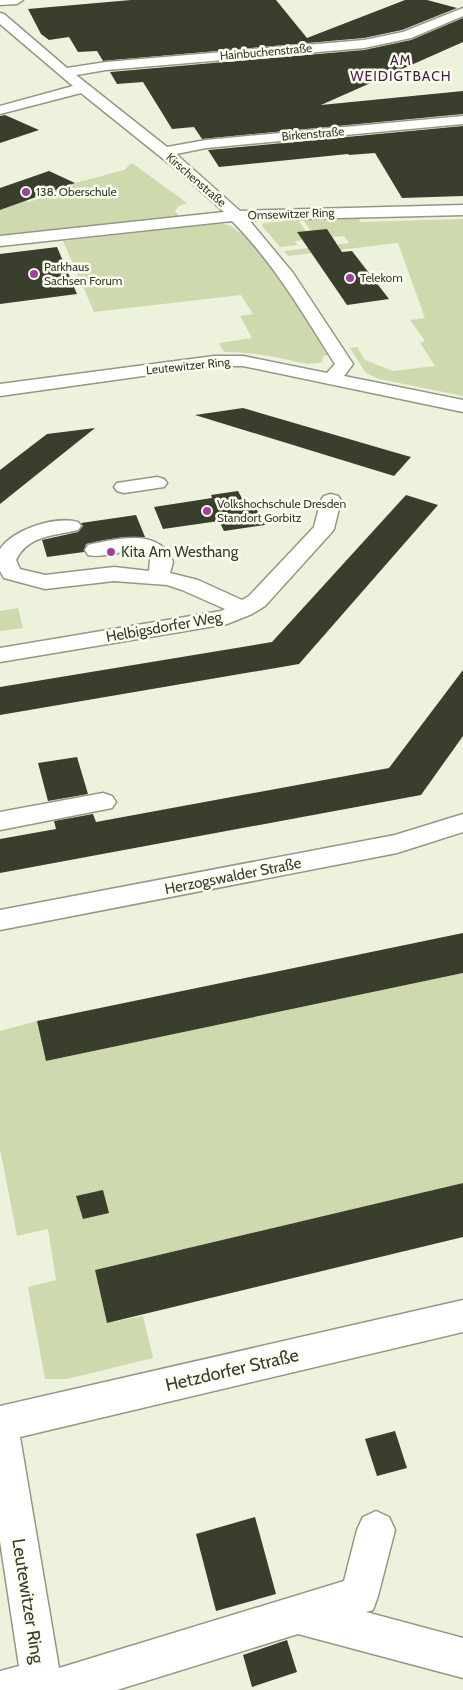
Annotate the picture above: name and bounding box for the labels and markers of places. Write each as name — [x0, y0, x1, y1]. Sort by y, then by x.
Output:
place label: 138. Oberschule — [36, 184, 117, 199]
marker: 138. Oberschule — [20, 186, 32, 198]
place label: Parkhaus Sachsen Forum — [44, 259, 122, 288]
marker: Parkhaus Sachsen Forum — [28, 268, 40, 280]
place label: Telekom — [360, 270, 403, 285]
marker: Telekom — [344, 272, 356, 284]
place label: Volkshochschule Dresden Standort Gorbitz — [217, 496, 346, 525]
marker: Volkshochschule Dresden Standort Gorbitz — [201, 505, 213, 517]
place label: Kita Am Westhang — [121, 543, 239, 561]
marker: Kita Am Westhang — [105, 546, 117, 558]

